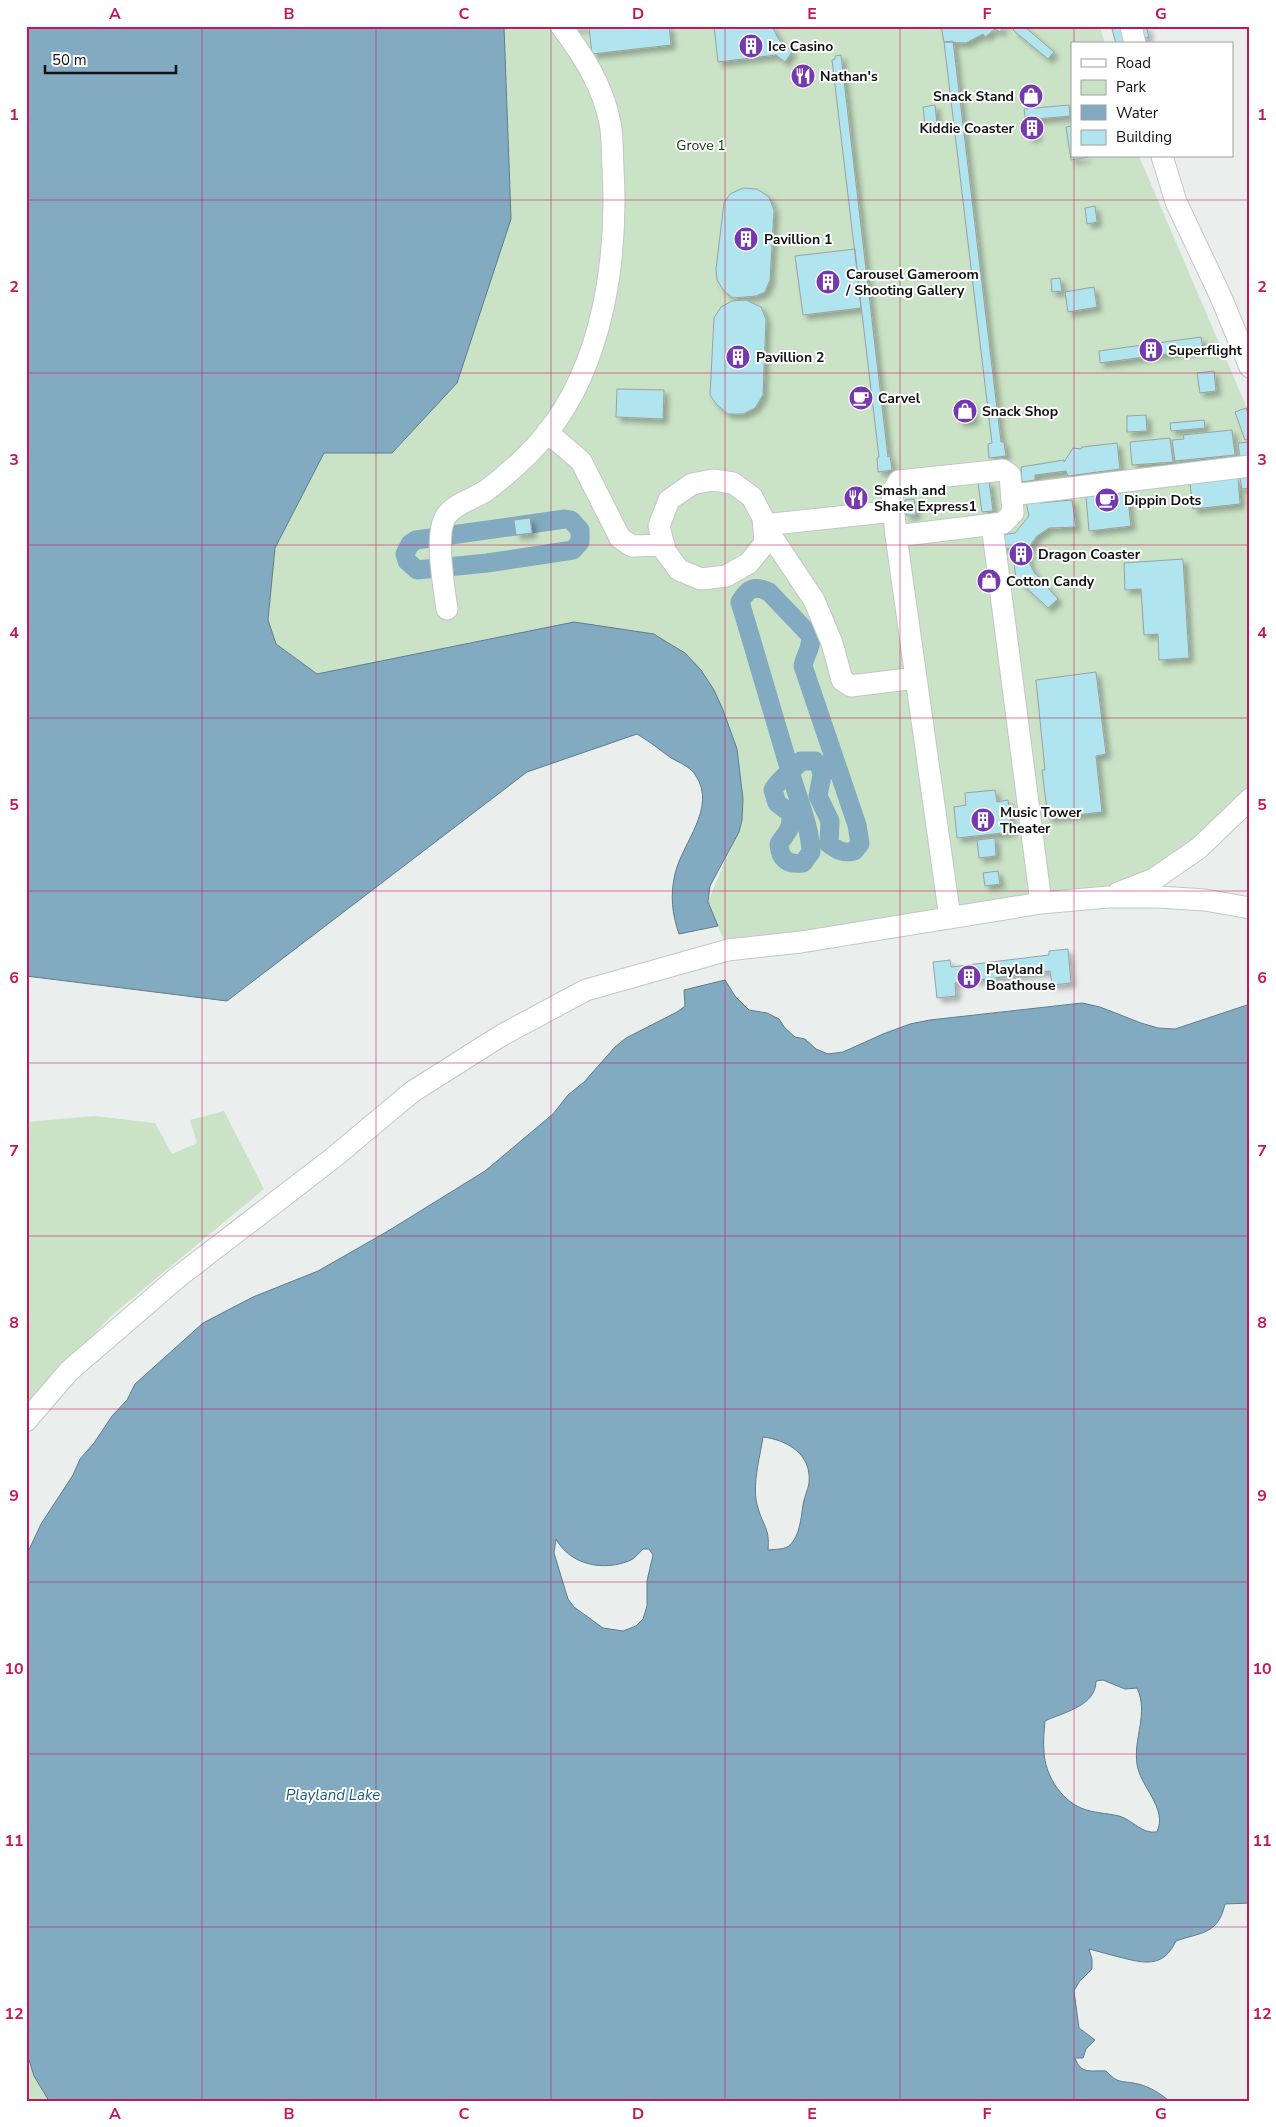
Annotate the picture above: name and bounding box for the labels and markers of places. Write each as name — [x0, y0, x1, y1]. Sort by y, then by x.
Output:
building icon: Ice Casino — [738, 33, 764, 59]
place label: Ice Casino — [768, 37, 833, 56]
restaurant icon: Nathan's — [790, 63, 816, 89]
place label: Nathan's — [820, 67, 878, 86]
shop icon: Snack Stand — [1018, 83, 1044, 109]
place label: Snack Stand — [933, 87, 1014, 106]
building icon: Kiddie Coaster — [1019, 115, 1045, 141]
place label: Kiddie Coaster — [920, 119, 1014, 138]
building icon: Pavillion 1 — [733, 226, 759, 252]
place label: Pavillion 1 — [764, 230, 832, 249]
place label: Carousel Gameroom / Shooting Gallery — [845, 265, 979, 300]
building icon: Carousel Gameroom / Shooting Gallery — [815, 269, 841, 295]
building icon: Superflight — [1138, 337, 1164, 363]
place label: Superflight — [1168, 341, 1243, 360]
building icon: Pavillion 2 — [725, 344, 751, 370]
place label: Pavillion 2 — [756, 348, 824, 367]
cafe icon: Carvel — [848, 385, 874, 411]
place label: Carvel — [878, 389, 921, 408]
shop icon: Snack Shop — [952, 398, 978, 424]
place label: Snack Shop — [982, 402, 1058, 421]
place label: Smash and Shake Express1 — [874, 481, 977, 516]
restaurant icon: Smash and Shake Express1 — [843, 485, 869, 511]
cafe icon: Dippin Dots — [1094, 487, 1120, 513]
place label: Dippin Dots — [1124, 491, 1202, 510]
building icon: Dragon Coaster — [1008, 541, 1034, 567]
place label: Dragon Coaster — [1038, 545, 1141, 564]
shop icon: Cotton Candy — [976, 568, 1002, 594]
place label: Cotton Candy — [1006, 572, 1095, 591]
place label: Music Tower Theater — [1000, 803, 1082, 838]
building icon: Music Tower Theater — [970, 807, 996, 833]
place label: Playland Boathouse — [986, 960, 1056, 995]
building icon: Playland Boathouse — [956, 964, 982, 990]

